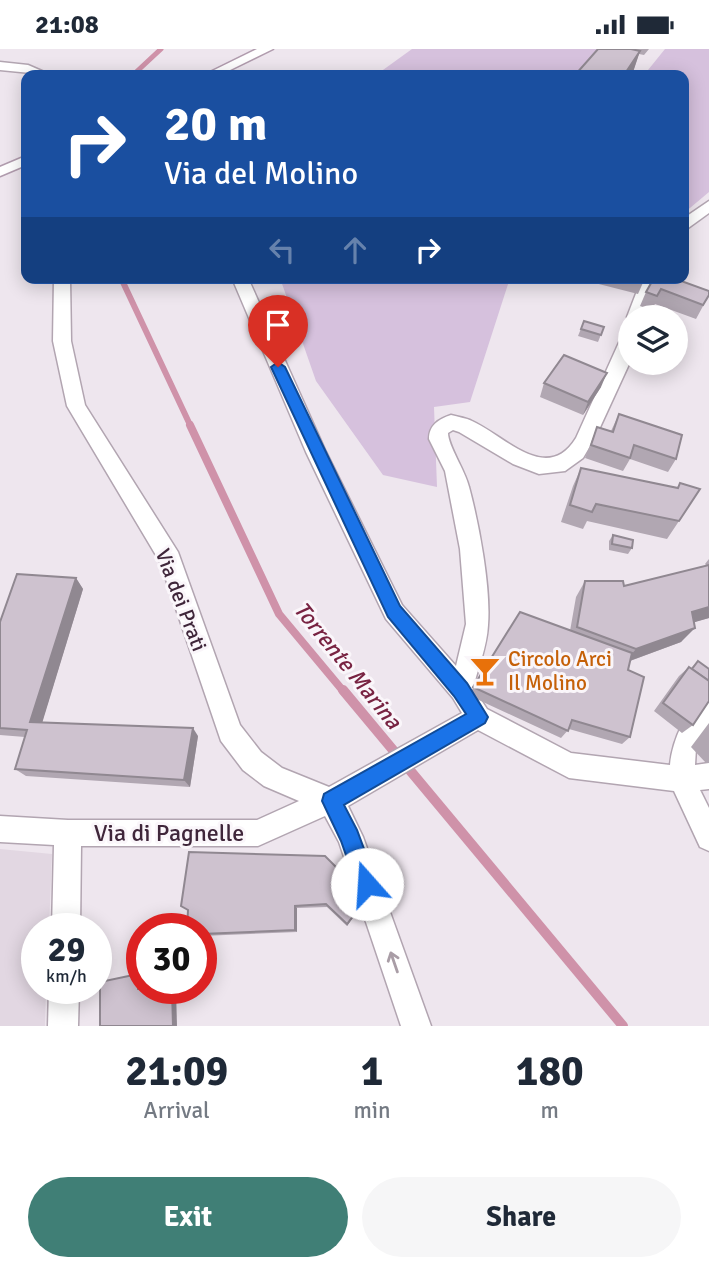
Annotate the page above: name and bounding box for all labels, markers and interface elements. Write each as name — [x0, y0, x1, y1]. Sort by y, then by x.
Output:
text: 21:08 — [35, 9, 99, 41]
text: 20 m — [164, 94, 267, 154]
icon: right — [49, 98, 140, 189]
text: Via del Molino — [164, 154, 358, 193]
icon: left — [263, 231, 301, 269]
icon: ahead — [336, 231, 374, 269]
icon: right — [409, 231, 447, 269]
pin — [248, 295, 308, 367]
map controls — [618, 305, 688, 375]
button: layers — [618, 305, 688, 375]
icon: arrive — [259, 306, 297, 344]
street label: Via dei Prati — [150, 545, 212, 655]
water label: Torrente Marina — [287, 596, 409, 736]
place label: Circolo Arci Il Molino — [508, 646, 612, 696]
bar icon: Circolo Arci Il Molino — [468, 654, 502, 688]
street label: Via di Pagnelle — [94, 818, 244, 848]
position arrow — [330, 847, 404, 921]
speed limit sign: 30 — [126, 913, 217, 1004]
text: 29 — [48, 928, 85, 971]
one-way arrow — [387, 951, 399, 973]
text: km/h — [46, 965, 87, 987]
text: 21:09 — [125, 1046, 228, 1097]
text: 1 — [361, 1046, 383, 1097]
text: 180 — [516, 1046, 584, 1097]
text: Arrival — [144, 1096, 210, 1125]
text: min — [353, 1096, 391, 1125]
text: m — [541, 1096, 559, 1125]
button: Exit — [28, 1177, 348, 1257]
button: Share — [362, 1177, 681, 1257]

